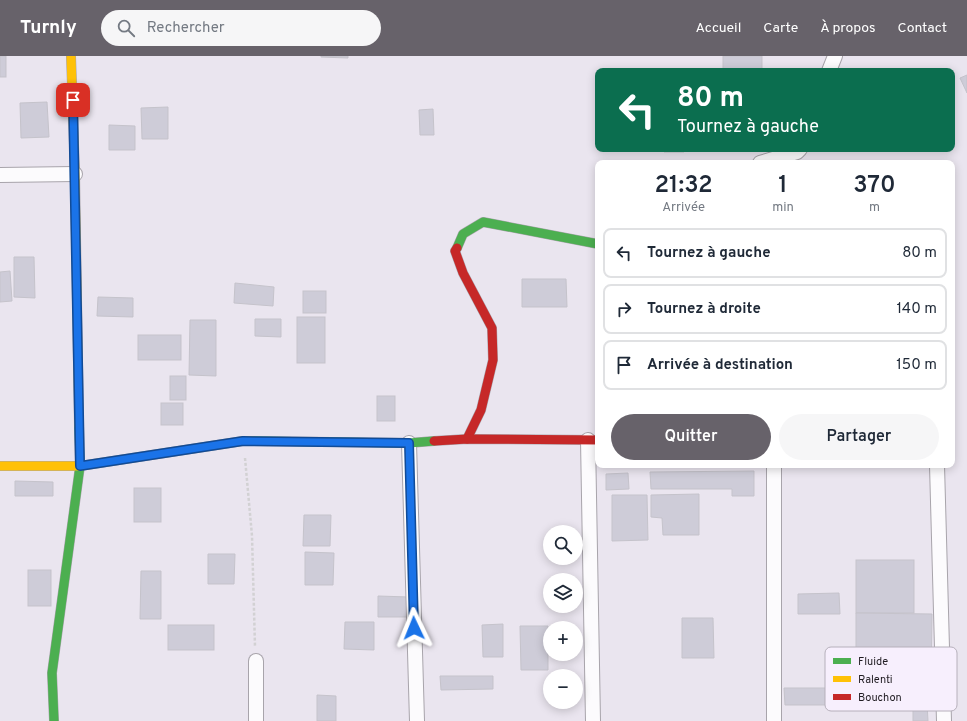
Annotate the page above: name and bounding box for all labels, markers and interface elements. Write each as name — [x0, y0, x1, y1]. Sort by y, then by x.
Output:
search box — [101, 10, 381, 46]
text: Turnly — [20, 16, 77, 40]
icon: search — [115, 17, 137, 39]
text: Rechercher — [147, 19, 225, 38]
text: Accueil — [695, 20, 741, 37]
text: Carte — [763, 20, 798, 37]
text: À propos — [820, 20, 876, 37]
text: Contact — [898, 20, 947, 37]
text: 80 m — [677, 81, 744, 117]
pin — [56, 83, 90, 117]
icon: left — [611, 84, 663, 136]
icon: arrive — [62, 89, 84, 111]
text: Tournez à gauche — [677, 116, 819, 139]
text: 21:32 — [654, 171, 713, 201]
text: 1 — [778, 171, 788, 201]
text: 370 — [853, 171, 896, 201]
text: Arrivée — [662, 200, 705, 216]
text: min — [772, 200, 794, 216]
text: m — [869, 200, 880, 216]
icon: left — [613, 242, 635, 264]
text: Tournez à gauche — [647, 244, 771, 263]
text: 80 m — [902, 244, 937, 263]
icon: right — [613, 298, 635, 320]
text: Tournez à droite — [647, 300, 761, 319]
text: 140 m — [897, 300, 937, 319]
icon: arrive — [613, 354, 635, 376]
text: Arrivée à destination — [647, 356, 793, 375]
text: 150 m — [896, 356, 937, 375]
button: Quitter — [611, 414, 771, 460]
button: Partager — [779, 414, 939, 460]
map controls — [543, 525, 583, 709]
button: search — [543, 525, 583, 565]
button: layers — [543, 573, 583, 613]
position arrow — [393, 607, 435, 649]
button: + — [543, 621, 583, 661]
legend — [825, 647, 957, 711]
text: Fluide — [858, 655, 888, 669]
button: − — [543, 669, 583, 709]
text: Ralenti — [858, 673, 893, 687]
text: Bouchon — [858, 691, 902, 705]

